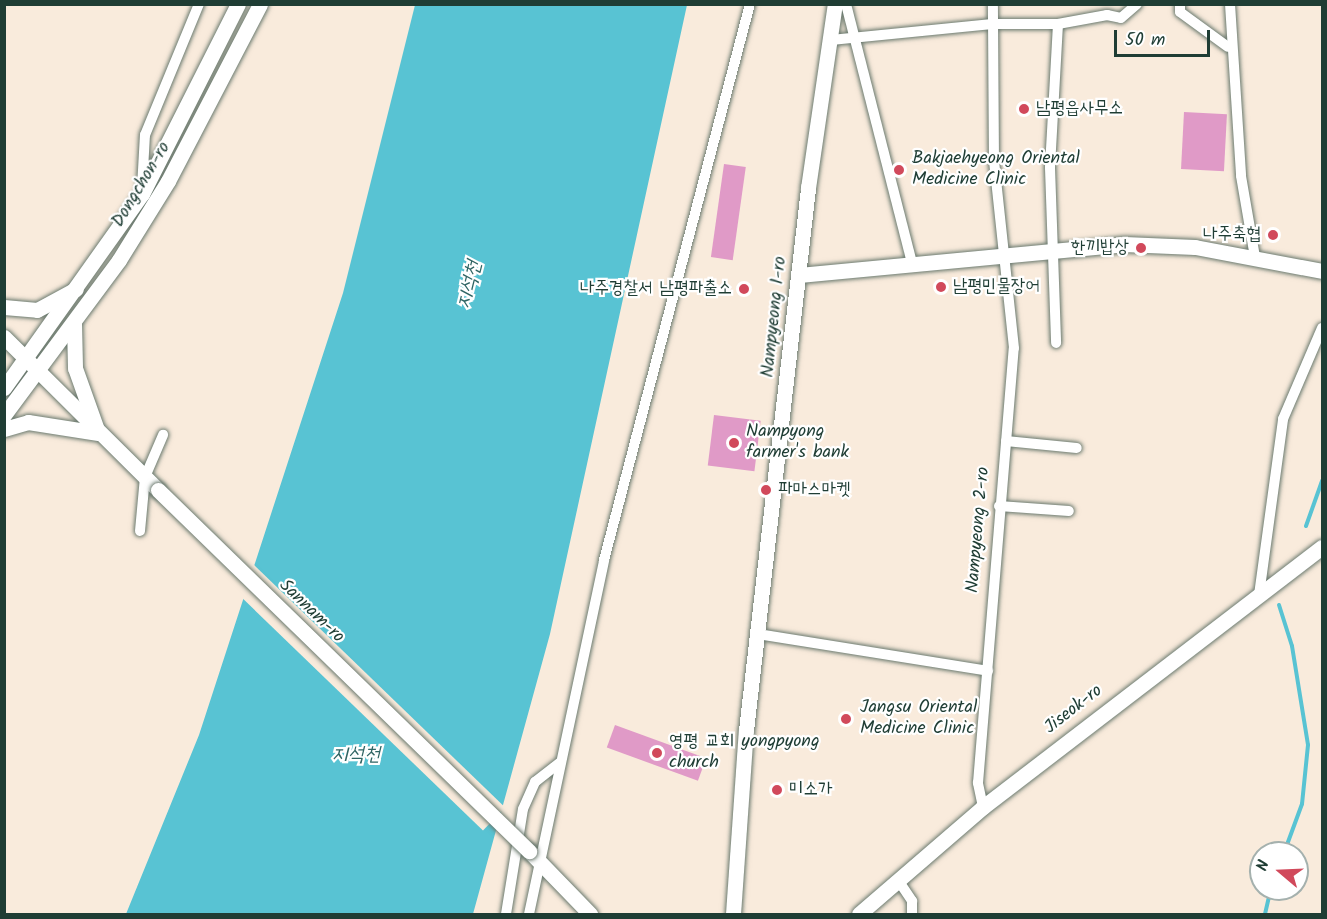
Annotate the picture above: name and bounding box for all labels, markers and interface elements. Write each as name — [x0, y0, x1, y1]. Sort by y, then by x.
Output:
scale bar — [1117, 18, 1213, 56]
text: 50 m — [1125, 26, 1165, 55]
place label: 남평읍사무소 — [1036, 98, 1123, 120]
marker: 남평읍사무소 — [1017, 102, 1031, 116]
street label: Dongchon-ro — [108, 138, 176, 232]
place label: Bakjaehyeong Oriental Medicine Clinic — [912, 149, 1080, 192]
marker: Bakjaehyeong Oriental Medicine Clinic — [890, 161, 908, 179]
place label: 나주축협 — [1203, 224, 1261, 246]
marker: 나주축협 — [1266, 228, 1280, 242]
place label: 한끼밥상 — [1071, 237, 1129, 259]
marker: 한끼밥상 — [1134, 241, 1148, 255]
street label: Nampyeong 1-ro — [758, 255, 792, 379]
water label: 지석천 — [453, 259, 487, 311]
place label: 남평민물장어 — [953, 276, 1040, 298]
place label: 나주경찰서 남평파출소 — [580, 278, 732, 300]
marker: 남평민물장어 — [934, 280, 948, 294]
marker: 나주경찰서 남평파출소 — [737, 282, 751, 296]
place label: Nampyong farmer's bank — [746, 422, 849, 464]
marker: Nampyong farmer's bank — [727, 436, 741, 450]
street label: Nampyeong 2-ro — [963, 466, 995, 594]
place label: 파마스마켓 — [778, 479, 850, 501]
marker: 파마스마켓 — [759, 483, 773, 497]
street label: Sannam-ro — [274, 576, 348, 648]
street label: Jiseok-ro — [1041, 681, 1107, 739]
place label: Jangsu Oriental Medicine Clinic — [860, 698, 977, 740]
marker: Jangsu Oriental Medicine Clinic — [837, 710, 855, 728]
place label: 영평 교회 yongpyong church — [669, 732, 819, 774]
water label: 지석천 — [332, 743, 380, 767]
marker: 영평 교회 yongpyong church — [650, 746, 664, 760]
place label: 미소가 — [789, 779, 832, 801]
marker: 미소가 — [770, 783, 784, 797]
north arrow — [1249, 841, 1309, 901]
text: N — [1250, 857, 1277, 874]

